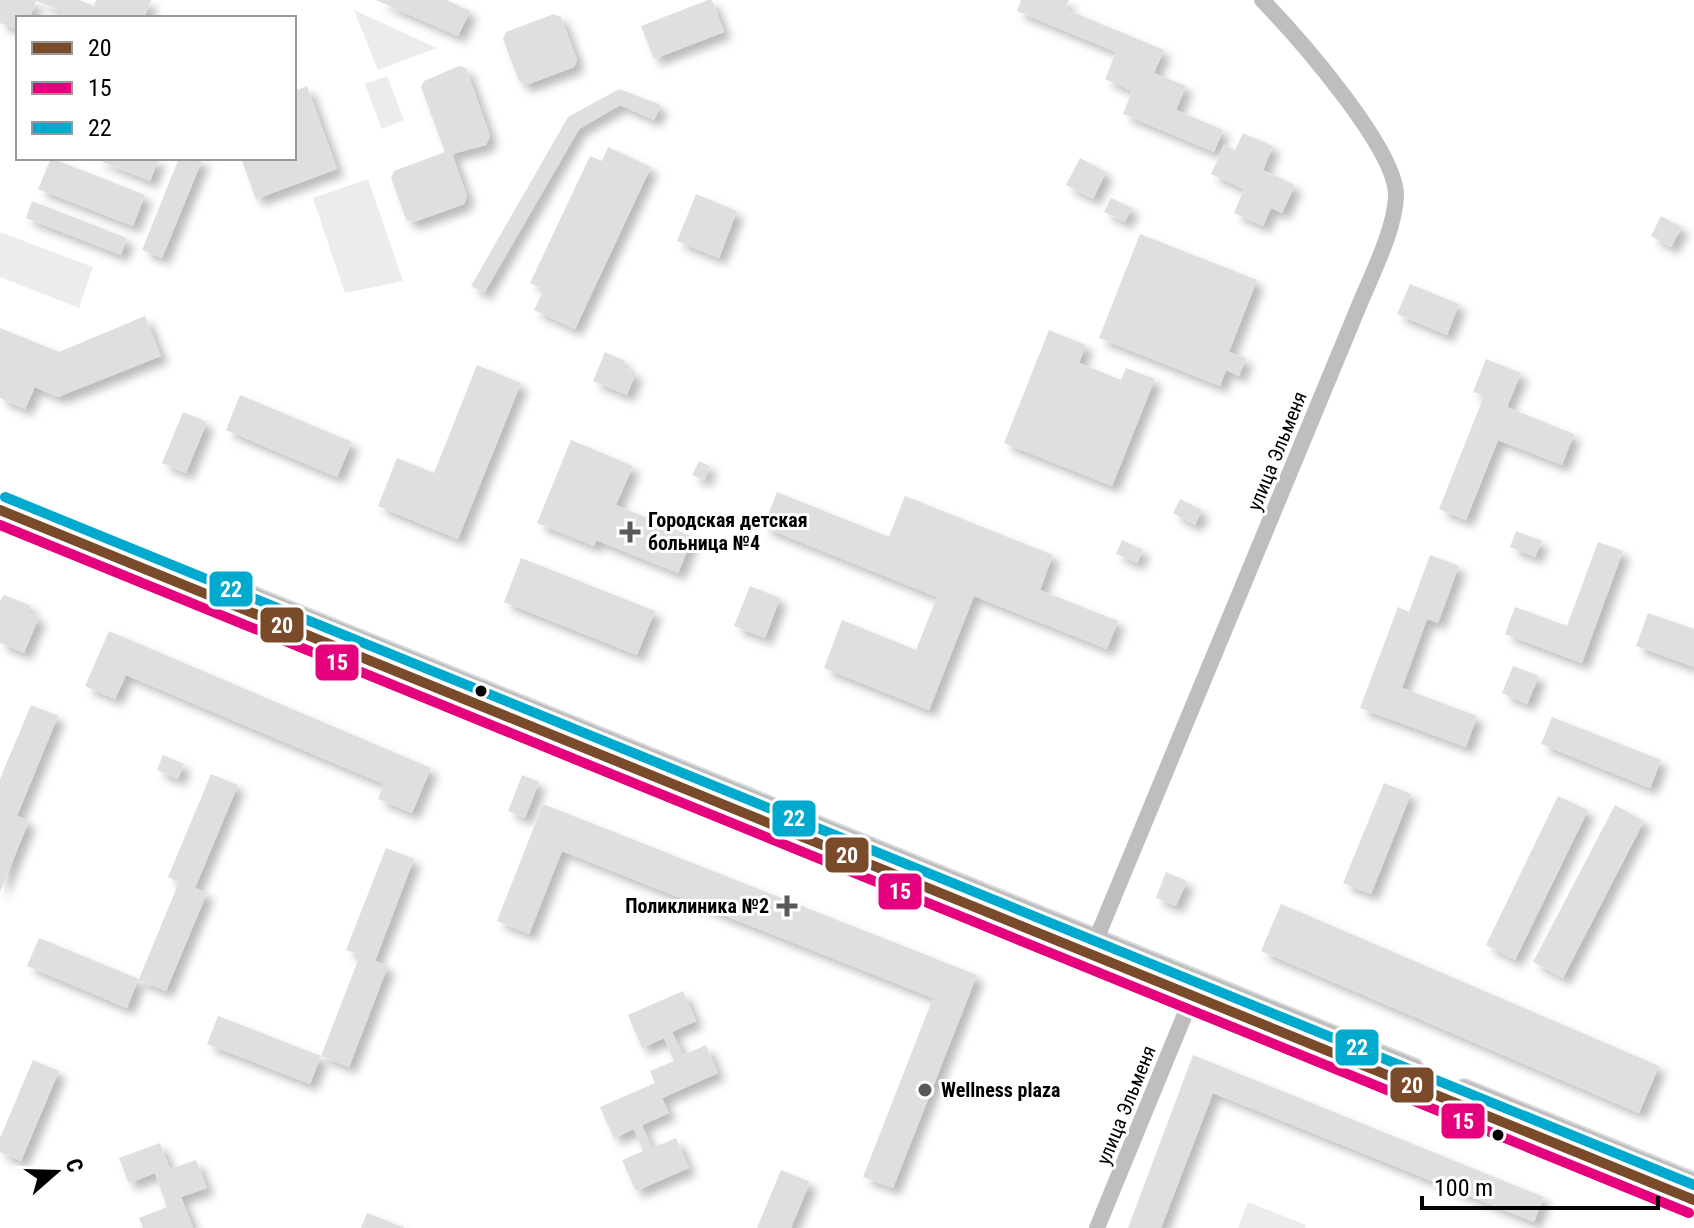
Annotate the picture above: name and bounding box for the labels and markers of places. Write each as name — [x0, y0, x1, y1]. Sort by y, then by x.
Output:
place label: Городская детская больница №4 — [648, 508, 808, 555]
marker: Городская детская больница №4 — [619, 521, 641, 543]
unlabelled marker — [473, 683, 489, 699]
place label: Поликлиника №2 — [625, 894, 769, 918]
marker: Поликлиника №2 — [776, 895, 798, 917]
place label: Wellness plaza — [941, 1078, 1060, 1102]
marker: Wellness plaza — [916, 1081, 934, 1099]
unlabelled marker — [1490, 1127, 1506, 1143]

